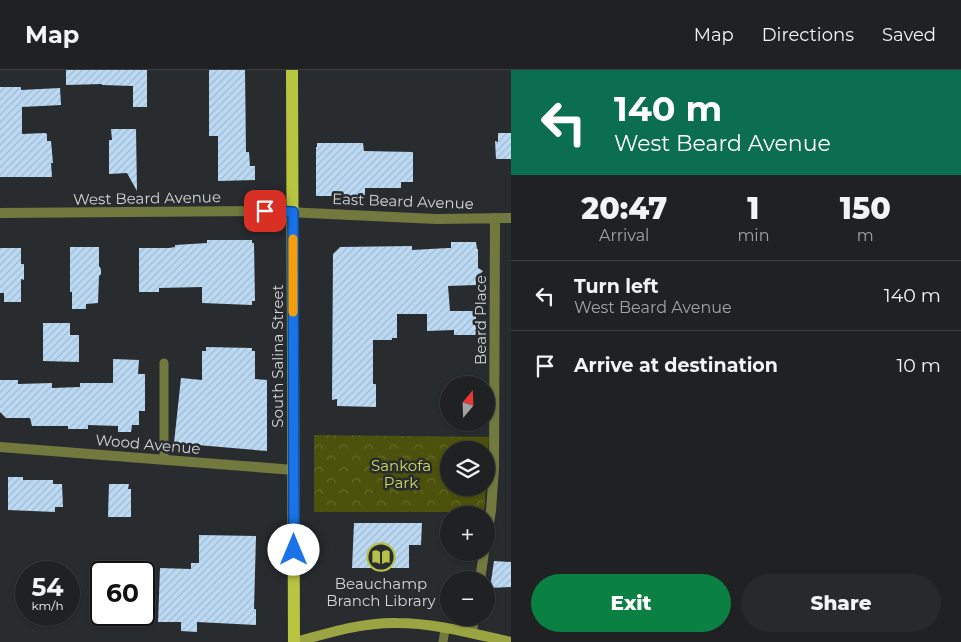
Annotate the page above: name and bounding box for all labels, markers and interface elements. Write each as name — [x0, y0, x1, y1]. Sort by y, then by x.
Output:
text: Map — [25, 20, 79, 49]
text: Map — [694, 24, 734, 46]
text: Directions — [762, 24, 854, 46]
text: Saved — [882, 24, 936, 46]
text: 140 m — [614, 87, 722, 130]
icon: left — [531, 90, 596, 155]
text: West Beard Avenue — [614, 130, 831, 157]
street label: West Beard Avenue — [73, 187, 221, 209]
street label: East Beard Avenue — [332, 189, 474, 213]
pin — [244, 190, 286, 232]
text: 20:47 — [581, 190, 667, 227]
text: 1 — [747, 190, 760, 227]
text: 150 — [840, 190, 891, 227]
icon: arrive — [251, 197, 279, 225]
text: Arrival — [599, 226, 649, 245]
text: min — [737, 226, 770, 245]
text: m — [857, 226, 874, 245]
street label: Beard Place — [471, 275, 490, 365]
text: Turn left — [574, 275, 659, 298]
icon: left — [531, 282, 559, 310]
street label: South Salina Street — [268, 284, 287, 428]
text: 140 m — [884, 284, 941, 307]
text: West Beard Avenue — [574, 298, 732, 317]
icon: arrive — [531, 352, 559, 380]
text: Arrive at destination — [574, 354, 778, 377]
text: 10 m — [896, 354, 941, 377]
north arrow — [440, 376, 495, 431]
map controls — [440, 376, 495, 626]
street label: Wood Avenue — [95, 430, 201, 458]
button: layers — [440, 441, 495, 496]
park label: Sankofa Park — [371, 456, 431, 492]
button: + — [440, 506, 495, 561]
position arrow — [267, 523, 319, 575]
library icon: Beauchamp Branch Library — [366, 542, 396, 572]
speed limit sign: 60 — [90, 561, 155, 626]
button: − — [440, 571, 495, 626]
text: 54 — [31, 572, 64, 602]
place label: Beauchamp Branch Library — [326, 574, 437, 610]
button: Exit — [531, 574, 731, 632]
button: Share — [741, 574, 941, 632]
text: km/h — [31, 598, 64, 613]

